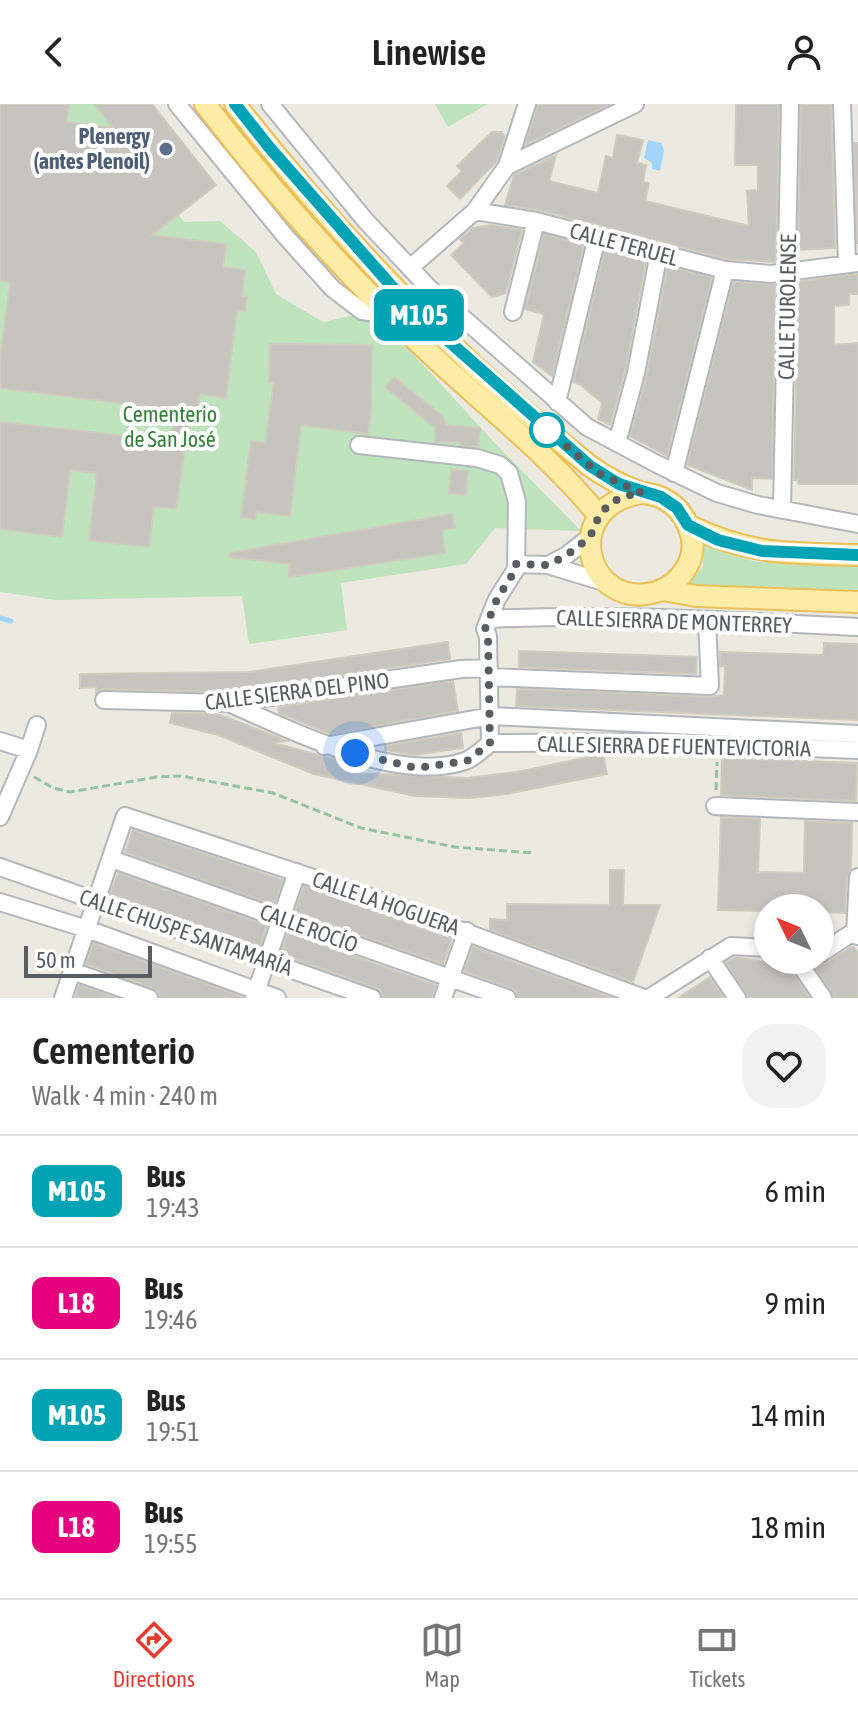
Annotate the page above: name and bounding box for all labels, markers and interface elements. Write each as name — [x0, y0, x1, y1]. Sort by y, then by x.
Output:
icon: back — [32, 30, 76, 74]
icon: person — [782, 30, 826, 74]
text: Linewise — [372, 31, 486, 73]
place label: Plenergy (antes Plenoil) — [33, 123, 150, 174]
marker: Plenergy (antes Plenoil) — [157, 140, 175, 158]
street label: CALLE TERUEL — [567, 217, 681, 271]
street label: CALLE TUROLENSE — [773, 233, 801, 380]
line badge: M105 — [363, 289, 475, 341]
text: M105 — [390, 299, 448, 331]
park label: Cementerio de San José — [123, 401, 217, 452]
unlabelled marker — [530, 413, 564, 447]
street label: CALLE SIERRA DE MONTERREY — [556, 604, 792, 638]
street label: CALLE SIERRA DEL PINO — [203, 667, 391, 715]
street label: CALLE SIERRA DE FUENTEVICTORIA — [537, 731, 811, 761]
your location — [335, 733, 375, 773]
street label: CALLE LA HOGUERA — [309, 866, 463, 940]
street label: CALLE CHUSPE SANTAMARÍA — [76, 883, 296, 981]
north arrow — [754, 894, 834, 974]
map controls — [754, 894, 834, 974]
street label: CALLE ROCÍO — [257, 898, 361, 958]
scale bar — [24, 942, 152, 978]
text: 50 m — [36, 947, 76, 973]
button: heart — [742, 1024, 826, 1108]
text: Cementerio — [32, 1029, 195, 1072]
text: Walk · 4 min · 240 m — [32, 1081, 218, 1111]
text: Bus — [146, 1159, 186, 1193]
text: 6 min — [765, 1174, 826, 1208]
text: M105 — [48, 1175, 106, 1207]
text: 19:43 — [146, 1193, 200, 1223]
text: Bus — [144, 1271, 183, 1305]
text: 9 min — [765, 1286, 826, 1320]
text: L18 — [57, 1287, 95, 1319]
text: 19:46 — [144, 1305, 198, 1335]
text: Bus — [146, 1383, 186, 1417]
text: 14 min — [751, 1398, 826, 1432]
text: M105 — [48, 1399, 106, 1431]
text: 19:51 — [146, 1417, 200, 1447]
text: Bus — [144, 1495, 183, 1529]
text: 18 min — [751, 1510, 826, 1544]
text: L18 — [57, 1511, 95, 1543]
text: 19:55 — [144, 1529, 198, 1559]
tab: Directions — [113, 1618, 195, 1692]
tab: Map — [420, 1618, 464, 1692]
tab: Tickets — [690, 1618, 745, 1692]

